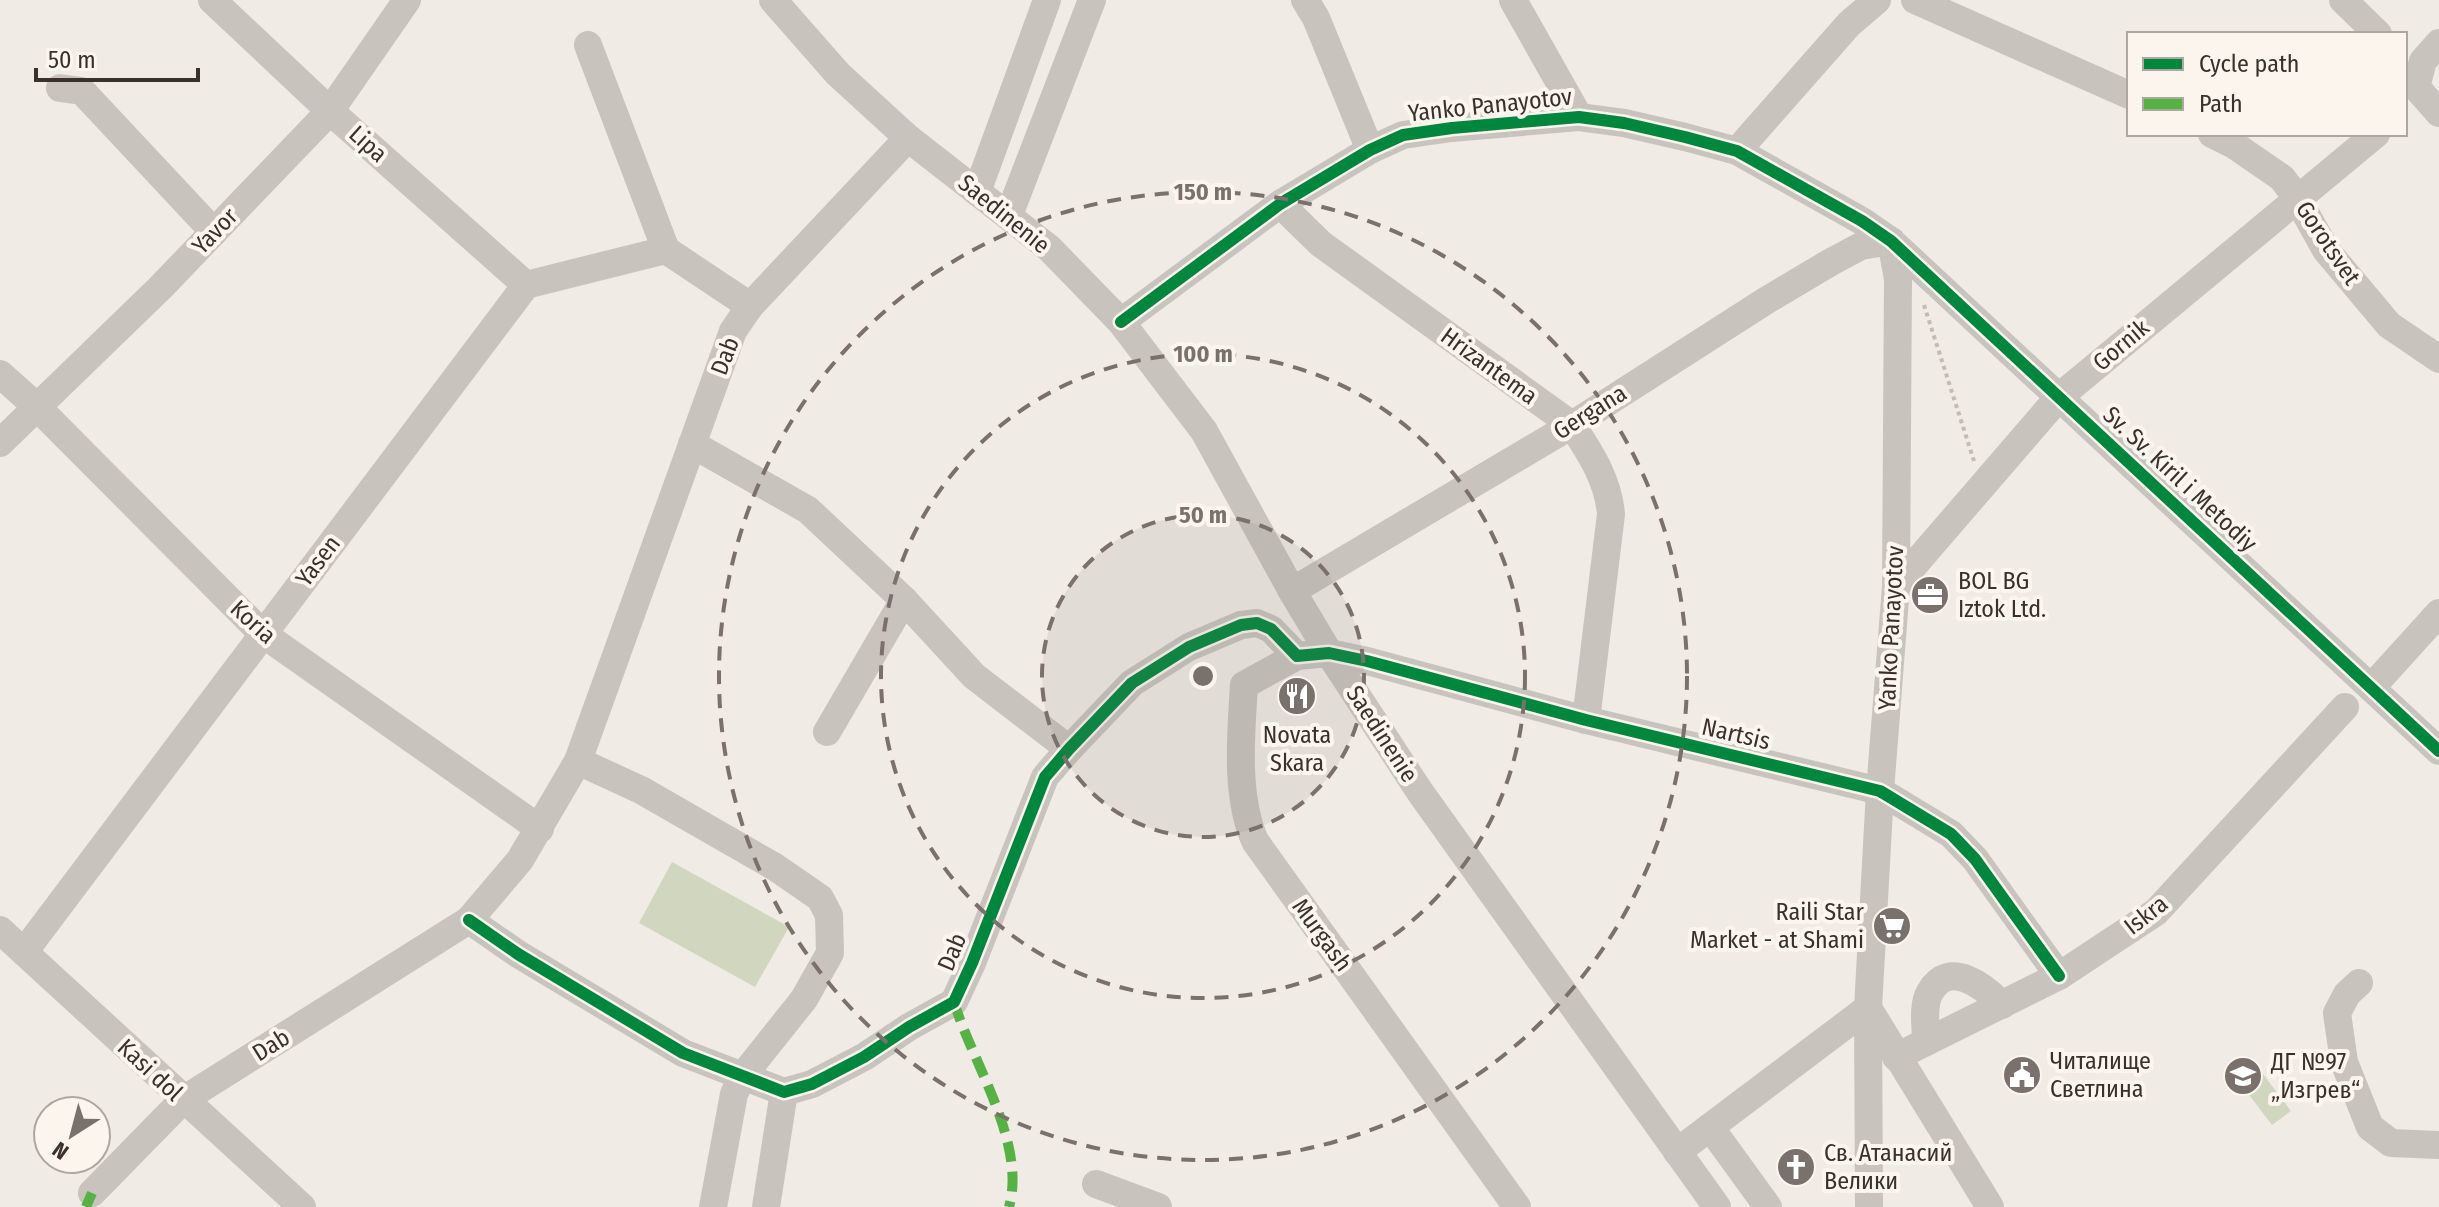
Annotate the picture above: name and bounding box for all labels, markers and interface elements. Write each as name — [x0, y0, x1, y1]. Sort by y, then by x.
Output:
scale bar — [36, 32, 198, 82]
legend — [2127, 32, 2407, 136]
text: 50 m — [48, 46, 96, 74]
text: Cycle path — [2199, 50, 2299, 78]
street label: Yanko Panayotov — [1407, 82, 1574, 128]
text: Path — [2199, 90, 2243, 118]
street label: Lipa — [343, 120, 393, 168]
street label: Saedinenie — [953, 169, 1055, 259]
text: 150 m — [1174, 178, 1232, 206]
street label: Gorotsvet — [2290, 196, 2366, 290]
street label: Yavor — [187, 202, 244, 260]
street label: Gornik — [2087, 313, 2155, 376]
street label: Hrizantema — [1435, 322, 1543, 410]
street label: Dab — [705, 333, 745, 379]
text: 100 m — [1173, 340, 1233, 368]
street label: Gergana — [1548, 379, 1632, 445]
street label: Sv. Sv. Kiril i Metodiy — [2097, 401, 2263, 558]
text: 50 m — [1179, 501, 1227, 529]
street label: Yasen — [290, 530, 346, 592]
street label: Yanko Panayotov — [1873, 545, 1909, 711]
place label: BOL BG Iztok Ltd. — [1958, 567, 2046, 623]
office icon: BOL BG Iztok Ltd. — [1909, 574, 1951, 616]
street label: Koria — [225, 594, 281, 650]
centre of rings — [1189, 662, 1217, 690]
restaurant icon: Novata Skara — [1276, 675, 1318, 717]
street label: Saedinenie — [1340, 680, 1424, 788]
street label: Nartsis — [1699, 713, 1773, 755]
place label: Novata Skara — [1263, 721, 1331, 777]
street label: Iskra — [2119, 889, 2173, 941]
street label: Murgash — [1286, 893, 1358, 977]
place label: Raili Star Market - at Shami — [1690, 898, 1865, 954]
supermarket icon: Raili Star Market - at Shami — [1871, 905, 1913, 947]
street label: Dab — [932, 929, 972, 975]
street label: Dab — [247, 1023, 295, 1067]
street label: Kasi dol — [112, 1033, 188, 1107]
place label: Читалище Светлина — [2050, 1047, 2151, 1103]
place label: ДГ №97 „Изгрев“ — [2270, 1048, 2360, 1104]
public building icon: Читалище Светлина — [2001, 1054, 2043, 1096]
school or university icon: ДГ №97 „Изгрев“ — [2222, 1055, 2264, 1097]
north arrow — [32, 1095, 112, 1175]
text: N — [47, 1136, 74, 1166]
place label: Св. Атанасий Велики — [1824, 1139, 1952, 1195]
church icon: Св. Атанасий Велики — [1775, 1146, 1817, 1188]

